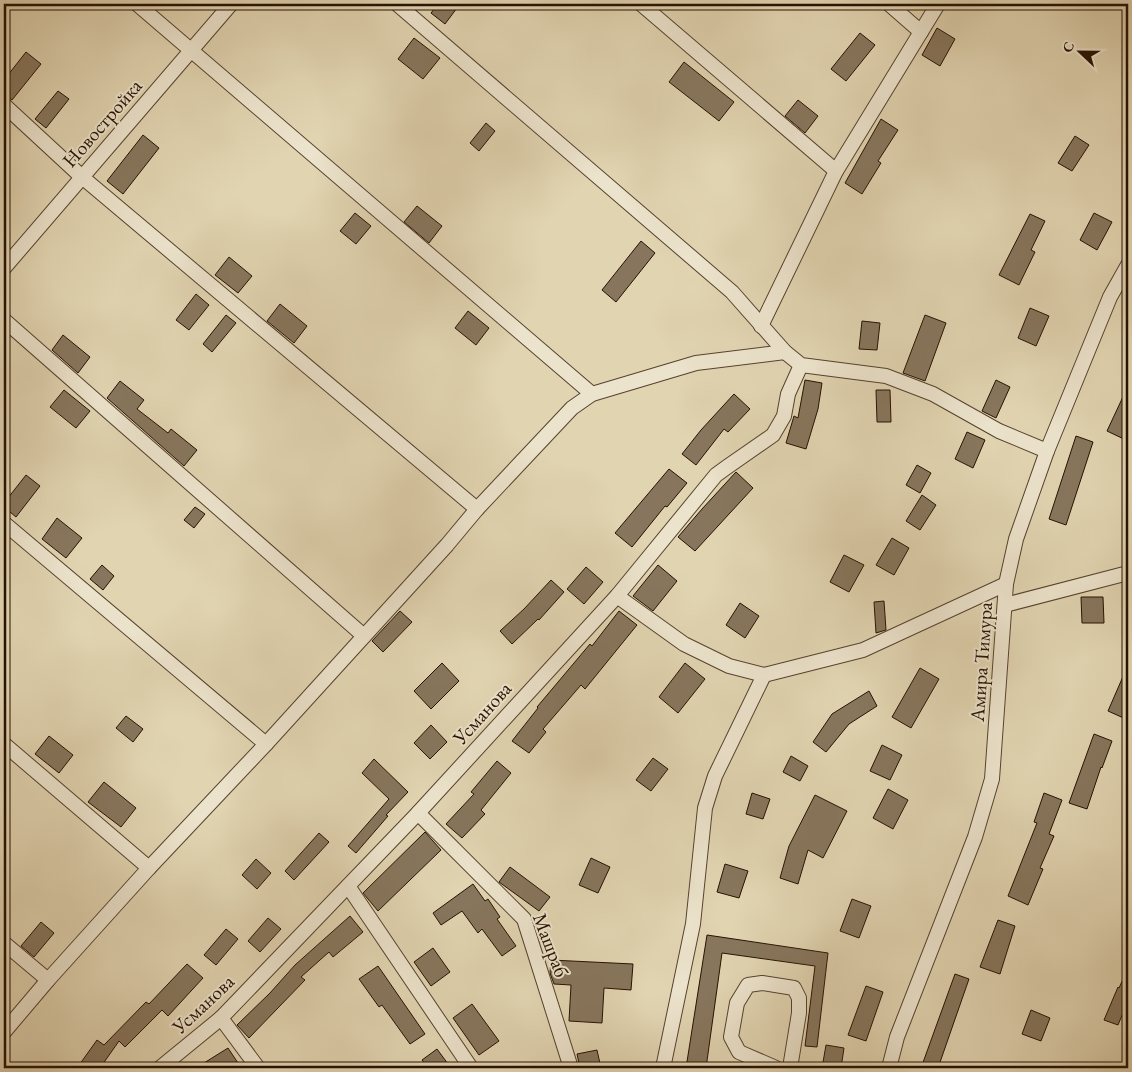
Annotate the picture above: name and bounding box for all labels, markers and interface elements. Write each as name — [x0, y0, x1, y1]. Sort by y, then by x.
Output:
north arrow — [1054, 28, 1104, 78]
text: С — [1058, 39, 1078, 55]
street label: Новостройка — [56, 73, 148, 173]
street label: Амира Тимура — [964, 601, 998, 724]
street label: Усманова — [446, 676, 517, 751]
street label: Машраб — [527, 909, 575, 981]
street label: Усманова — [166, 969, 240, 1040]

